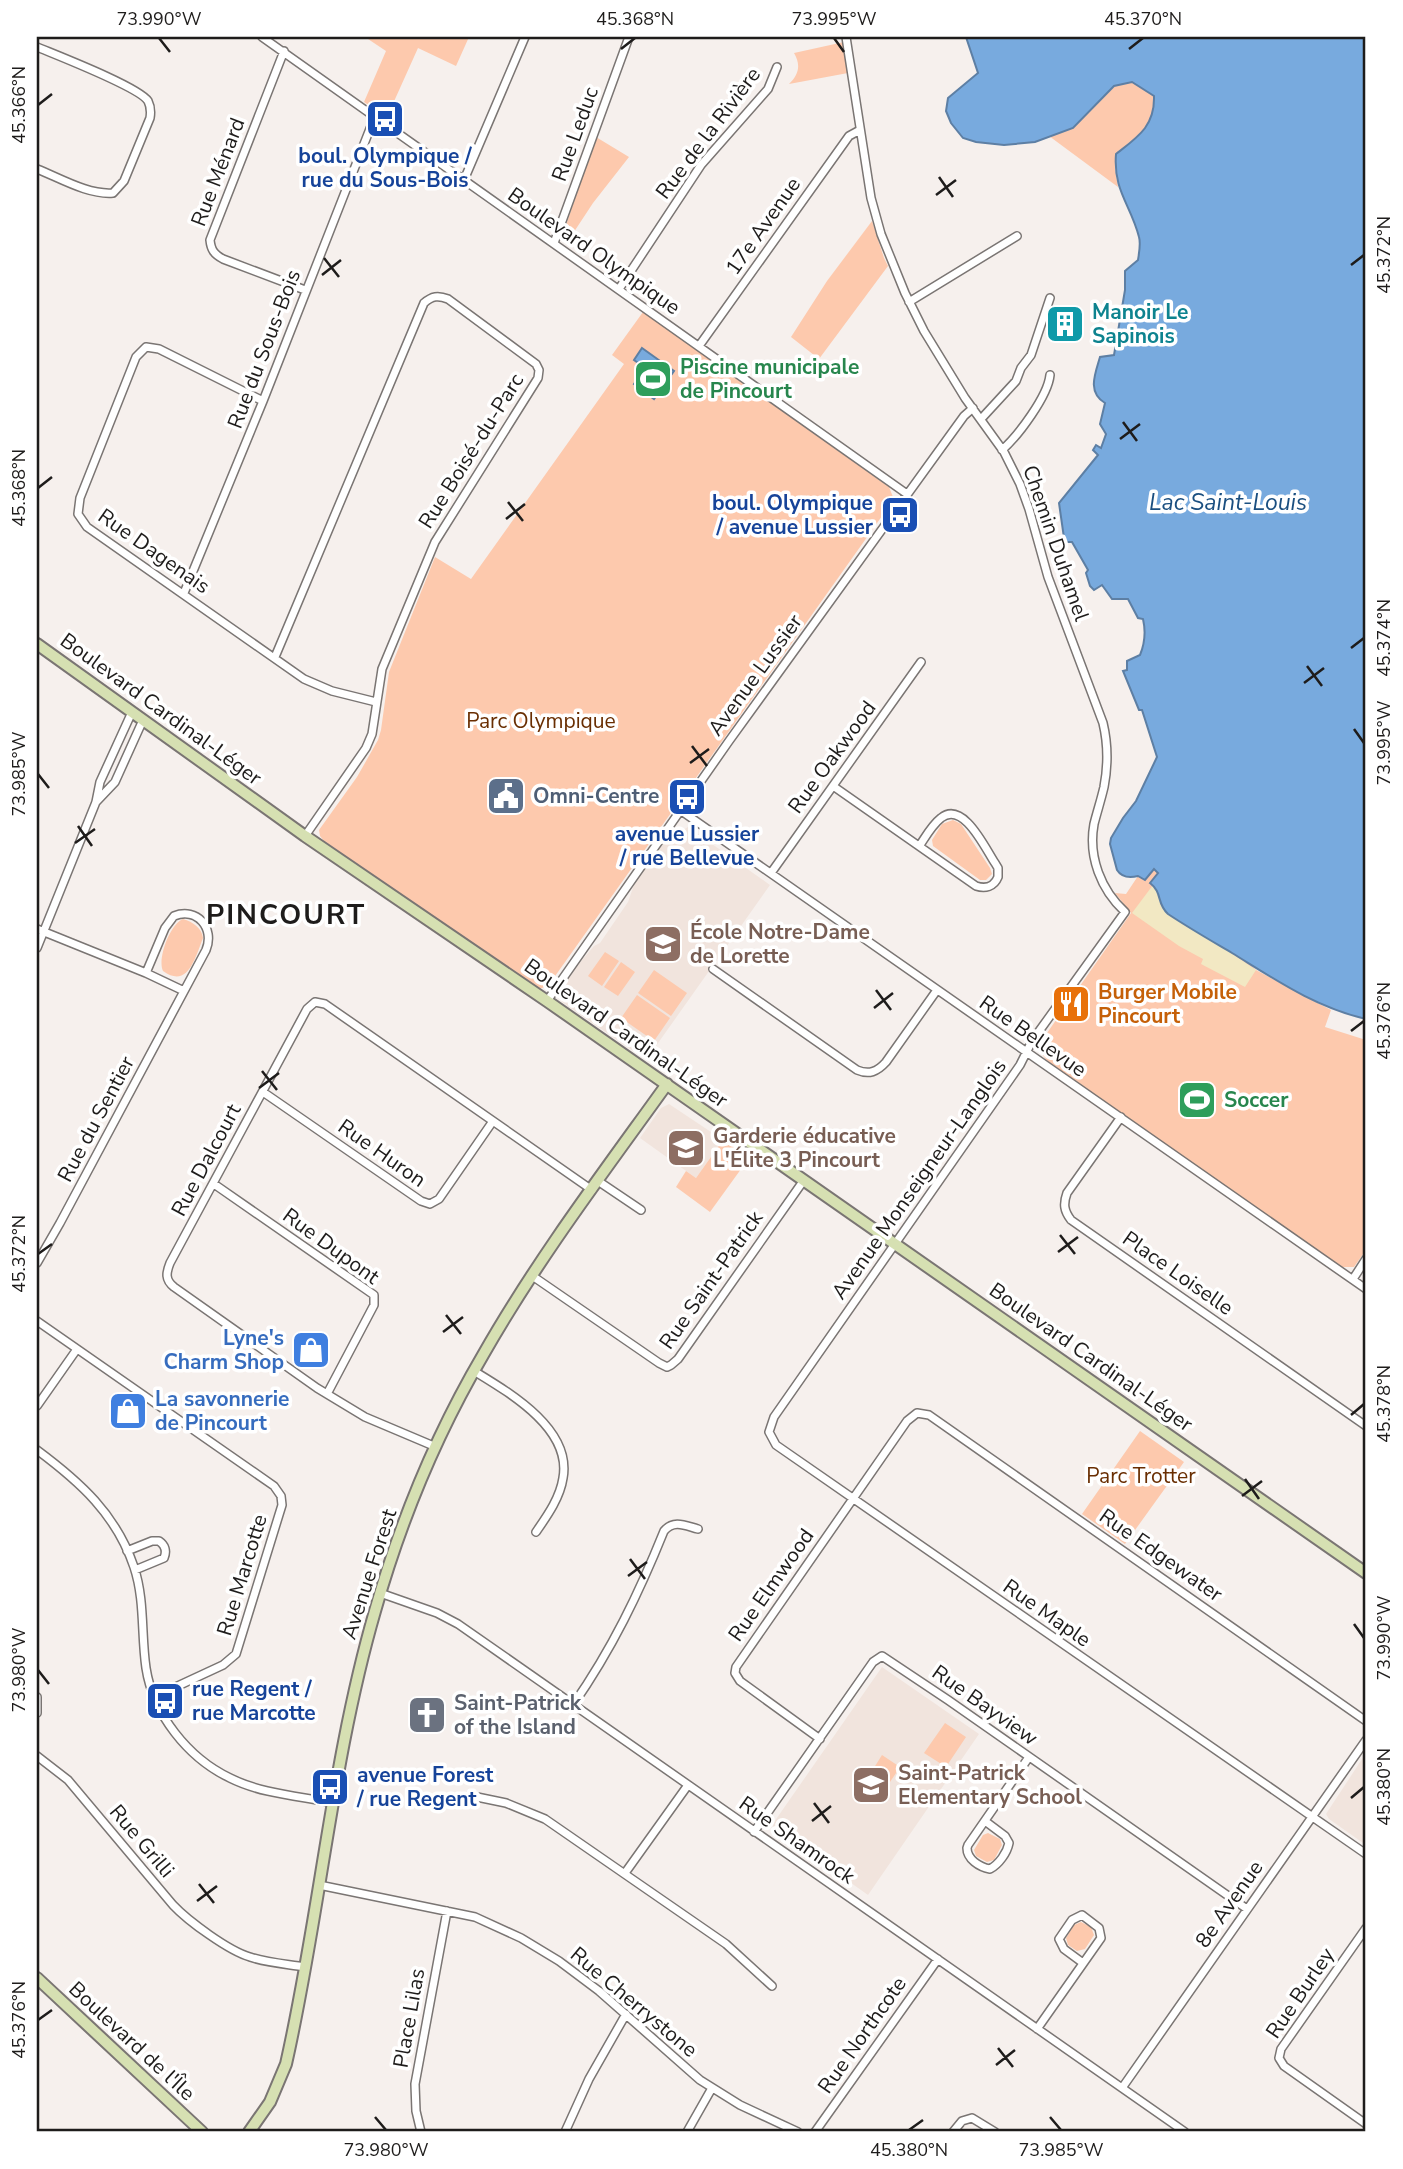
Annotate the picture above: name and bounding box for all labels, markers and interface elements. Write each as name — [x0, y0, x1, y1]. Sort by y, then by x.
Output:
text: 73.990°W — [117, 7, 202, 31]
text: 45.368°N — [596, 7, 674, 31]
text: 73.995°W — [792, 7, 877, 31]
text: 45.370°N — [1104, 7, 1182, 31]
street label: Rue de la Rivière — [649, 61, 767, 205]
text: 45.366°N — [7, 66, 31, 144]
street label: Rue Leduc — [545, 83, 605, 185]
bus stop icon: boul. Olympique / rue du Sous-Bois — [364, 98, 406, 140]
street label: Rue Ménard — [184, 114, 252, 230]
place label: boul. Olympique / rue du Sous-Bois — [298, 142, 472, 194]
street label: 17e Avenue — [719, 172, 807, 280]
street label: Boulevard Olympique — [502, 181, 686, 321]
text: 45.372°N — [1372, 216, 1396, 294]
street label: Rue du Sous-Bois — [221, 266, 307, 432]
place label: Manoir Le Sapinois — [1092, 298, 1188, 350]
building icon: Manoir Le Sapinois — [1044, 303, 1086, 345]
place label: Piscine municipale de Pincourt — [680, 353, 859, 405]
sports icon: Piscine municipale de Pincourt — [632, 358, 674, 400]
street label: Rue Boisé-du-Parc — [412, 368, 530, 534]
text: 45.368°N — [7, 449, 31, 527]
street label: Chemin Duhamel — [1016, 461, 1096, 625]
water label: Lac Saint-Louis — [1149, 487, 1307, 518]
place label: boul. Olympique / avenue Lussier — [712, 489, 874, 541]
bus stop icon: boul. Olympique / avenue Lussier — [879, 494, 921, 536]
street label: Rue Dagenais — [92, 502, 216, 600]
text: 45.374°N — [1372, 599, 1396, 677]
street label: Avenue Lussier — [701, 608, 809, 741]
street label: Boulevard Cardinal-Léger — [55, 626, 268, 792]
street label: Rue Oakwood — [782, 695, 882, 819]
text: 73.995°W — [1372, 700, 1396, 785]
park label: Parc Olympique — [466, 707, 616, 735]
text: 73.985°W — [7, 731, 31, 816]
public building icon: Omni-Centre — [485, 775, 527, 817]
bus stop icon: avenue Lussier / rue Bellevue — [666, 776, 708, 818]
place label: Omni-Centre — [533, 782, 659, 810]
place label: avenue Lussier / rue Bellevue — [615, 820, 760, 872]
district label: PINCOURT — [206, 896, 366, 934]
place label: École Notre-Dame de Lorette — [690, 918, 870, 970]
school or university icon: École Notre-Dame de Lorette — [642, 923, 684, 965]
street label: Boulevard Cardinal-Léger — [519, 952, 734, 1114]
place label: Burger Mobile Pincourt — [1098, 978, 1237, 1030]
text: 45.376°N — [1372, 982, 1396, 1060]
restaurant icon: Burger Mobile Pincourt — [1050, 983, 1092, 1025]
street label: Rue Bellevue — [974, 989, 1092, 1083]
street label: Rue du Sentier — [51, 1051, 141, 1187]
street label: Avenue Monseigneur-Langlois — [825, 1053, 1013, 1305]
sports icon: Soccer — [1176, 1079, 1218, 1121]
place label: Soccer — [1224, 1086, 1289, 1114]
street label: Rue Dalcourt — [165, 1098, 248, 1221]
street label: Rue Huron — [333, 1113, 431, 1193]
place label: Garderie éducative L'Élite 3 Pincourt — [713, 1122, 896, 1174]
school or university icon: Garderie éducative L'Élite 3 Pincourt — [665, 1127, 707, 1169]
street label: Rue Dupont — [277, 1201, 385, 1291]
street label: Rue Saint-Patrick — [653, 1205, 770, 1355]
text: 45.372°N — [7, 1215, 31, 1293]
street label: Place Loiselle — [1117, 1224, 1239, 1322]
street label: Boulevard Cardinal-Léger — [984, 1276, 1199, 1438]
place label: Lyne's Charm Shop — [163, 1324, 284, 1376]
shop icon: Lyne's Charm Shop — [290, 1329, 332, 1371]
text: 45.378°N — [1372, 1365, 1396, 1443]
place label: La savonnerie de Pincourt — [155, 1385, 289, 1437]
shop icon: La savonnerie de Pincourt — [107, 1390, 149, 1432]
park label: Parc Trotter — [1086, 1462, 1196, 1490]
street label: Rue Edgewater — [1094, 1502, 1229, 1608]
street label: Avenue Forest — [335, 1505, 403, 1643]
street label: Rue Marcotte — [210, 1511, 274, 1639]
street label: Rue Elmwood — [722, 1523, 820, 1647]
street label: Rue Maple — [998, 1573, 1096, 1653]
text: 73.990°W — [1372, 1595, 1396, 1680]
text: 73.980°W — [7, 1627, 31, 1712]
street label: Rue Bayview — [927, 1658, 1044, 1752]
place label: rue Regent / rue Marcotte — [192, 1675, 316, 1727]
bus stop icon: rue Regent / rue Marcotte — [144, 1680, 186, 1722]
place label: Saint-Patrick of the Island — [454, 1689, 582, 1741]
church icon: Saint-Patrick of the Island — [406, 1694, 448, 1736]
text: 45.380°N — [1372, 1748, 1396, 1826]
place label: Saint-Patrick Elementary School — [898, 1759, 1082, 1811]
place label: avenue Forest / rue Regent — [356, 1761, 494, 1813]
school or university icon: Saint-Patrick Elementary School — [850, 1764, 892, 1806]
bus stop icon: avenue Forest / rue Regent — [309, 1766, 351, 1808]
street label: Rue Shamrock — [733, 1790, 861, 1891]
street label: Rue Grilli — [103, 1799, 181, 1883]
street label: 8e Avenue — [1189, 1855, 1269, 1953]
street label: Rue Cherrystone — [565, 1941, 703, 2063]
street label: Rue Burley — [1259, 1942, 1341, 2044]
street label: Place Lilas — [386, 1966, 432, 2070]
street label: Rue Northcote — [811, 1971, 913, 2099]
street label: Boulevard de l'Île — [63, 1975, 201, 2107]
text: 45.376°N — [7, 1981, 31, 2059]
text: 73.980°W — [344, 2138, 429, 2162]
text: 45.380°N — [870, 2138, 948, 2162]
text: 73.985°W — [1019, 2138, 1104, 2162]

